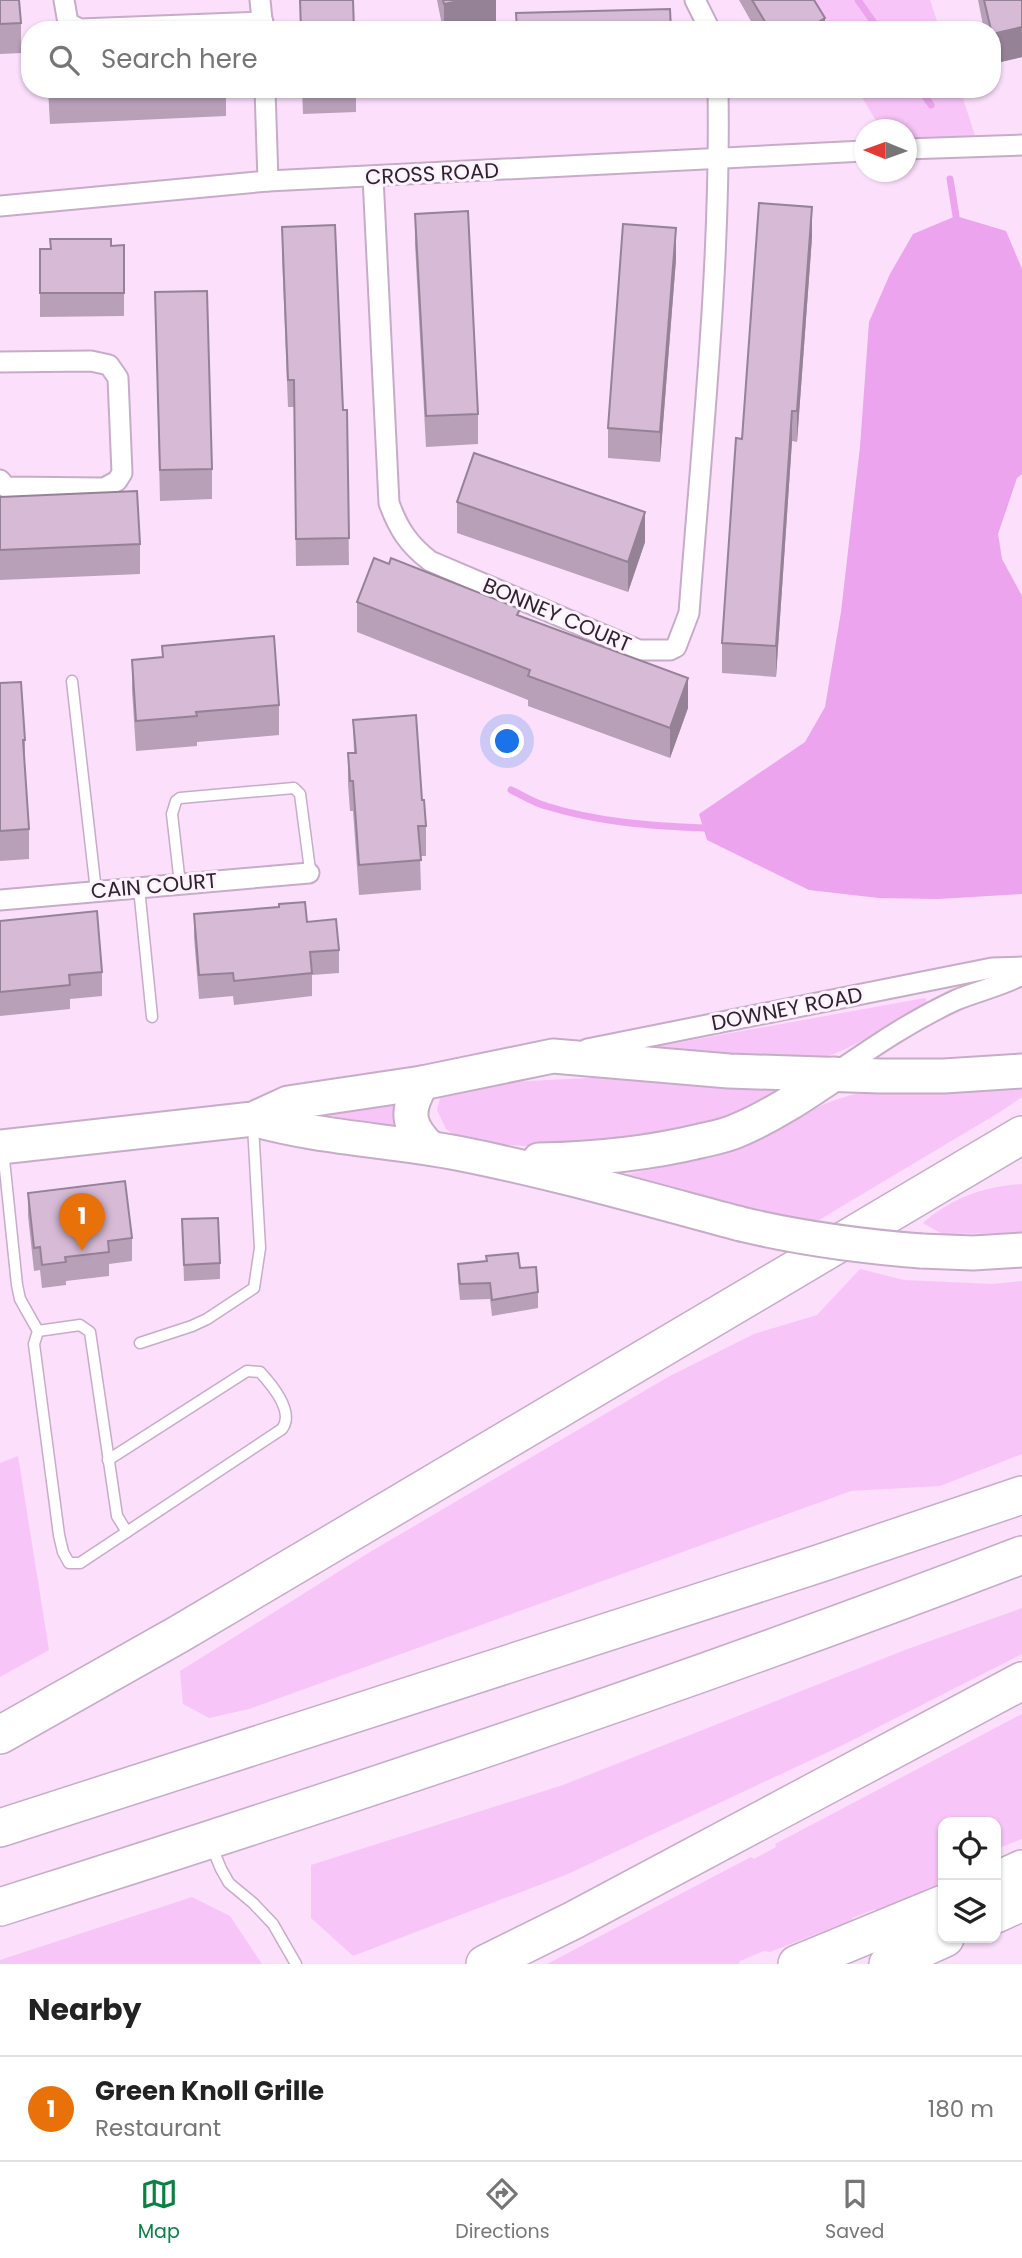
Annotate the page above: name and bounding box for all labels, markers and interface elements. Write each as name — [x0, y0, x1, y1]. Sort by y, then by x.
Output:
search box — [21, 21, 1001, 98]
icon: search — [45, 41, 83, 79]
text: Search here — [101, 41, 258, 77]
north arrow — [854, 119, 917, 182]
street label: CROSS ROAD — [364, 156, 500, 191]
street label: BONNEY COURT — [479, 570, 636, 659]
your location — [490, 724, 524, 758]
street label: CAIN COURT — [89, 866, 218, 905]
street label: DOWNEY ROAD — [709, 980, 865, 1037]
pin: 1 — [59, 1193, 105, 1251]
map controls — [938, 1817, 1001, 1943]
button: locate — [938, 1817, 1001, 1880]
button: layers — [938, 1880, 1001, 1943]
text: Nearby — [28, 1988, 142, 2031]
text: Green Knoll Grille — [95, 2073, 324, 2109]
text: 1 — [47, 2093, 55, 2125]
text: 180 m — [928, 2093, 994, 2125]
text: Restaurant — [95, 2112, 221, 2144]
tab: Map — [138, 2175, 180, 2246]
tab: Directions — [455, 2175, 550, 2246]
tab: Saved — [825, 2175, 884, 2246]

